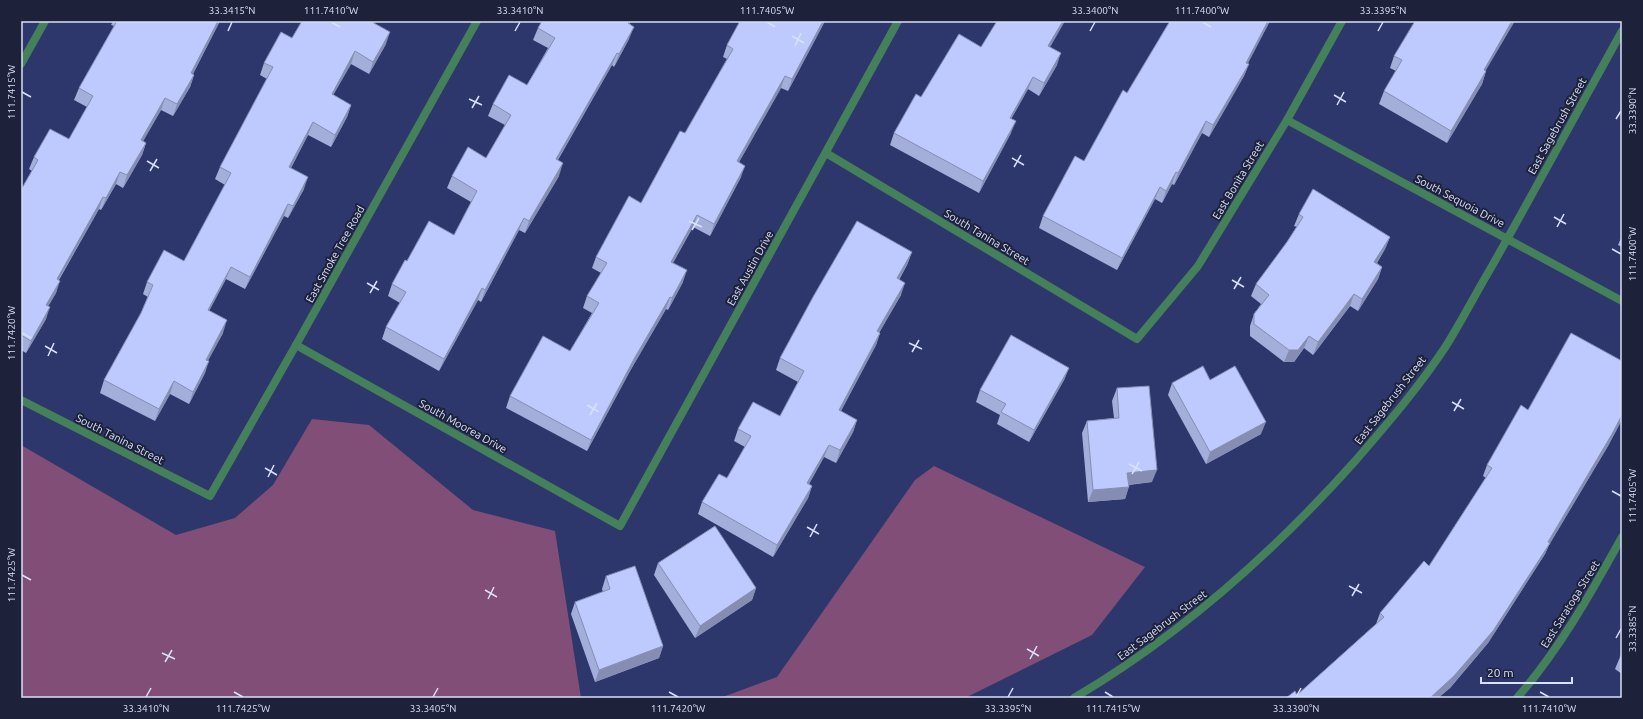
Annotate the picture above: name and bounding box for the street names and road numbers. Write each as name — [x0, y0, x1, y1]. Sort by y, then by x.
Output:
street label: East Sagebrush Street — [1525, 75, 1589, 176]
street label: East Bonita Street — [1210, 138, 1266, 221]
street label: South Sequoia Drive — [1413, 172, 1507, 230]
street label: East Smoke Tree Road — [303, 203, 367, 305]
street label: South Tanina Street — [942, 207, 1032, 267]
street label: East Austin Drive — [725, 229, 775, 307]
street label: East Sagebrush Street — [1352, 353, 1429, 446]
street label: South Moorea Drive — [417, 397, 509, 455]
street label: South Tanina Street — [74, 412, 167, 467]
street label: East Saratoga Street — [1538, 558, 1602, 650]
street label: East Sagebrush Street — [1115, 587, 1209, 662]

